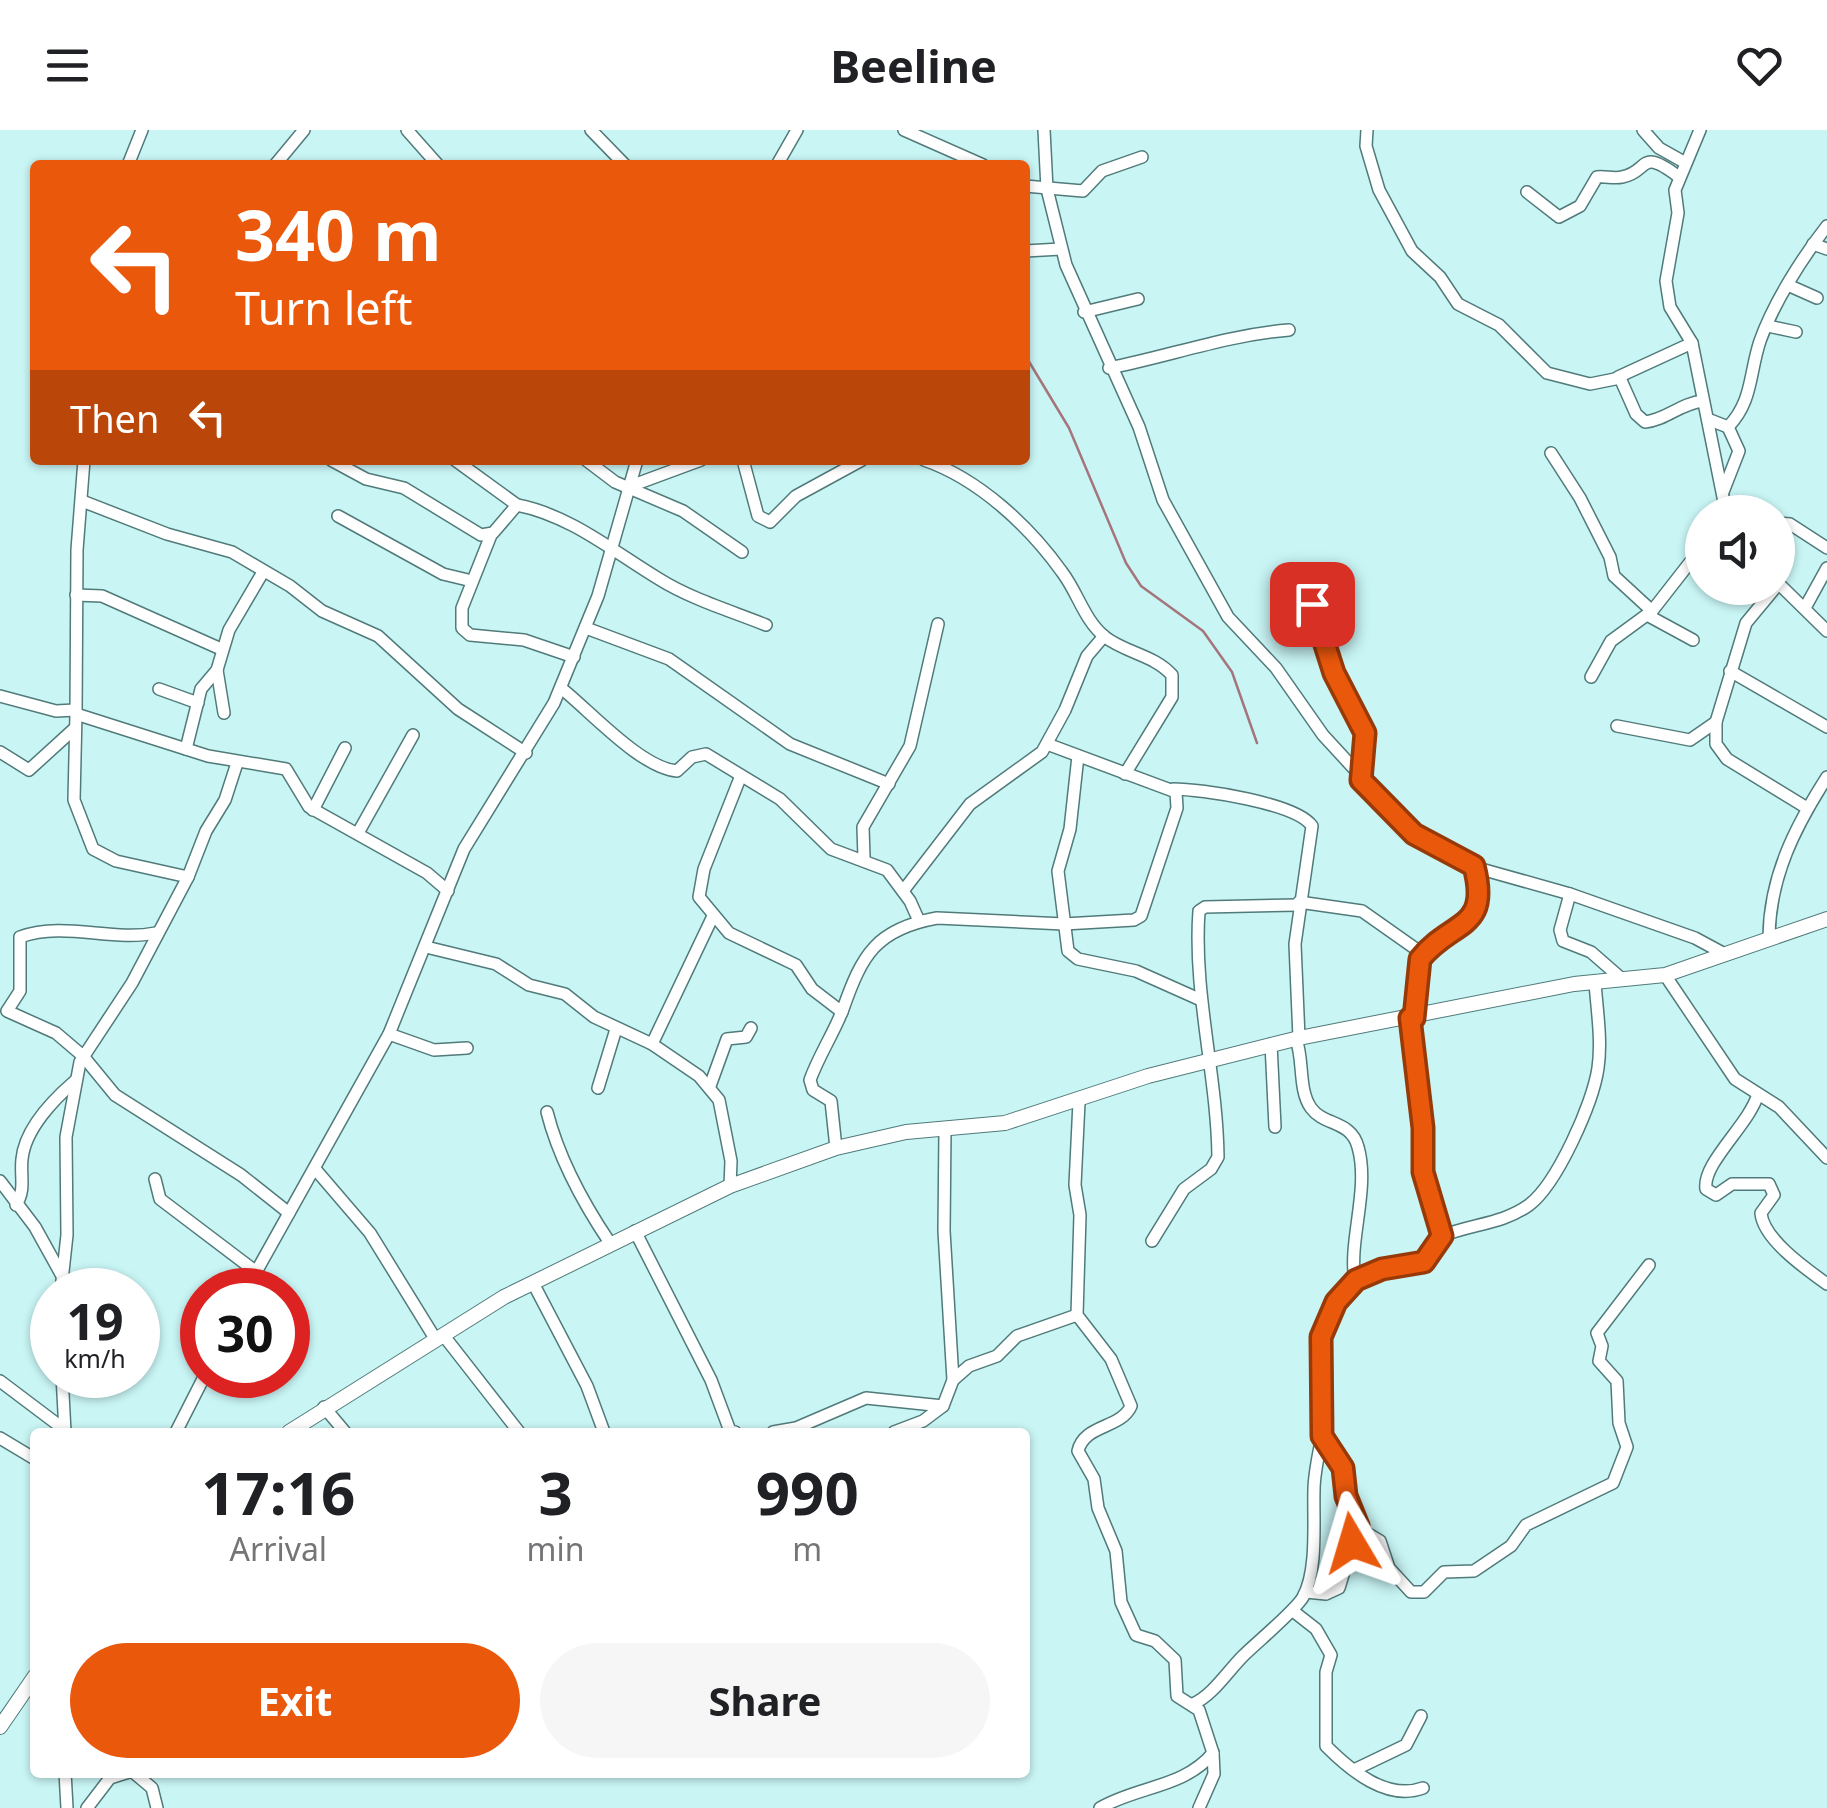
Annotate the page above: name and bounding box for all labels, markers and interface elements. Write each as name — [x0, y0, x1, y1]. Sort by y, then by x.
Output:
text: Beeline — [830, 35, 997, 96]
icon: menu — [40, 38, 95, 93]
icon: heart — [1732, 38, 1787, 93]
text: 340 m — [235, 186, 442, 282]
icon: left — [70, 200, 200, 330]
text: Turn left — [235, 277, 412, 338]
icon: left — [180, 390, 235, 445]
text: Then — [70, 392, 160, 444]
map controls — [1685, 495, 1795, 605]
button: sound — [1685, 495, 1795, 605]
pin — [1270, 562, 1355, 647]
icon: arrive — [1285, 577, 1340, 632]
speed limit sign: 30 — [180, 1268, 310, 1398]
text: 19 — [66, 1287, 124, 1355]
text: km/h — [64, 1341, 126, 1375]
text: 17:16 — [201, 1451, 355, 1533]
text: 3 — [538, 1451, 573, 1533]
text: 990 — [756, 1451, 859, 1533]
position arrow — [1300, 1491, 1404, 1595]
text: Arrival — [230, 1527, 327, 1570]
text: min — [527, 1527, 585, 1570]
text: m — [792, 1527, 822, 1570]
button: Exit — [70, 1643, 520, 1758]
button: Share — [540, 1643, 990, 1758]

